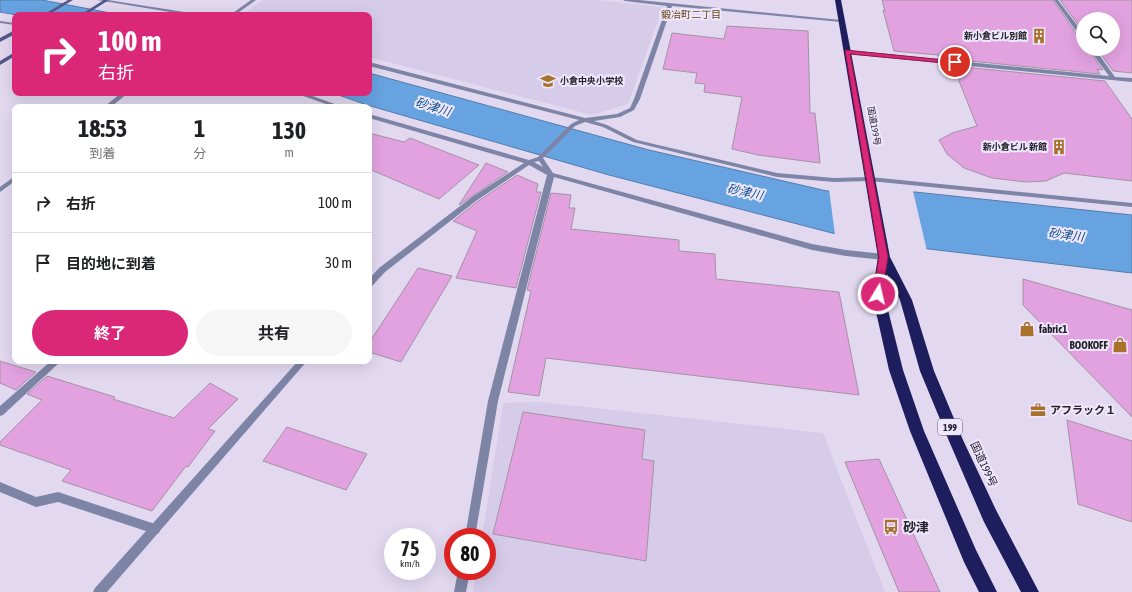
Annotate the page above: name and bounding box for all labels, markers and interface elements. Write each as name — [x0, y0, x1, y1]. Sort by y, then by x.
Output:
district label: 鍛冶町二丁目 — [661, 9, 721, 20]
map controls — [1076, 12, 1120, 56]
button: search — [1076, 12, 1120, 56]
text: 100 m — [98, 25, 161, 57]
building icon: 新小倉ビル別館 — [1030, 27, 1048, 45]
icon: right — [32, 28, 84, 80]
place label: 新小倉ビル別館 — [964, 31, 1027, 41]
pin — [938, 45, 972, 79]
icon: arrive — [944, 51, 966, 73]
text: 右折 — [98, 62, 134, 83]
school or university icon: 小倉中央小学校 — [539, 72, 557, 90]
place label: 小倉中央小学校 — [560, 76, 624, 86]
water label: 砂津川 — [414, 95, 454, 120]
street label: 国道199号 — [866, 106, 882, 146]
text: 18:53 — [78, 115, 127, 142]
text: 1 — [194, 115, 205, 142]
text: 130 — [272, 117, 306, 144]
building icon: 新小倉ビル 新館 — [1050, 138, 1068, 156]
place label: 新小倉ビル 新館 — [983, 142, 1047, 152]
text: m — [284, 145, 294, 160]
text: 到着 — [90, 146, 116, 161]
text: 分 — [193, 146, 206, 161]
water label: 砂津川 — [726, 181, 766, 203]
icon: right — [32, 192, 54, 214]
text: 100 m — [318, 194, 352, 211]
text: 右折 — [66, 195, 96, 212]
water label: 砂津川 — [1047, 226, 1087, 244]
icon: arrive — [32, 252, 54, 274]
text: 30 m — [325, 254, 352, 271]
text: 目的地に到着 — [66, 255, 156, 272]
position arrow — [857, 273, 899, 315]
button: 終了 — [32, 310, 188, 356]
button: 共有 — [196, 310, 352, 356]
shop icon: fabric1 — [1018, 320, 1036, 338]
place label: fabric1 — [1038, 323, 1067, 335]
shop icon: BOOKOFF — [1111, 336, 1129, 354]
place label: BOOKOFF — [1070, 339, 1109, 351]
office icon: アフラック１ — [1029, 401, 1047, 419]
place label: アフラック１ — [1050, 404, 1116, 416]
road number: 199 — [938, 419, 962, 435]
street label: 国道199号 — [968, 439, 1000, 489]
bus stop icon: 砂津 — [882, 518, 900, 536]
place label: 砂津 — [903, 520, 929, 535]
speed limit sign: 80 — [444, 528, 496, 580]
text: 75 — [401, 537, 419, 560]
text: km/h — [400, 558, 420, 569]

